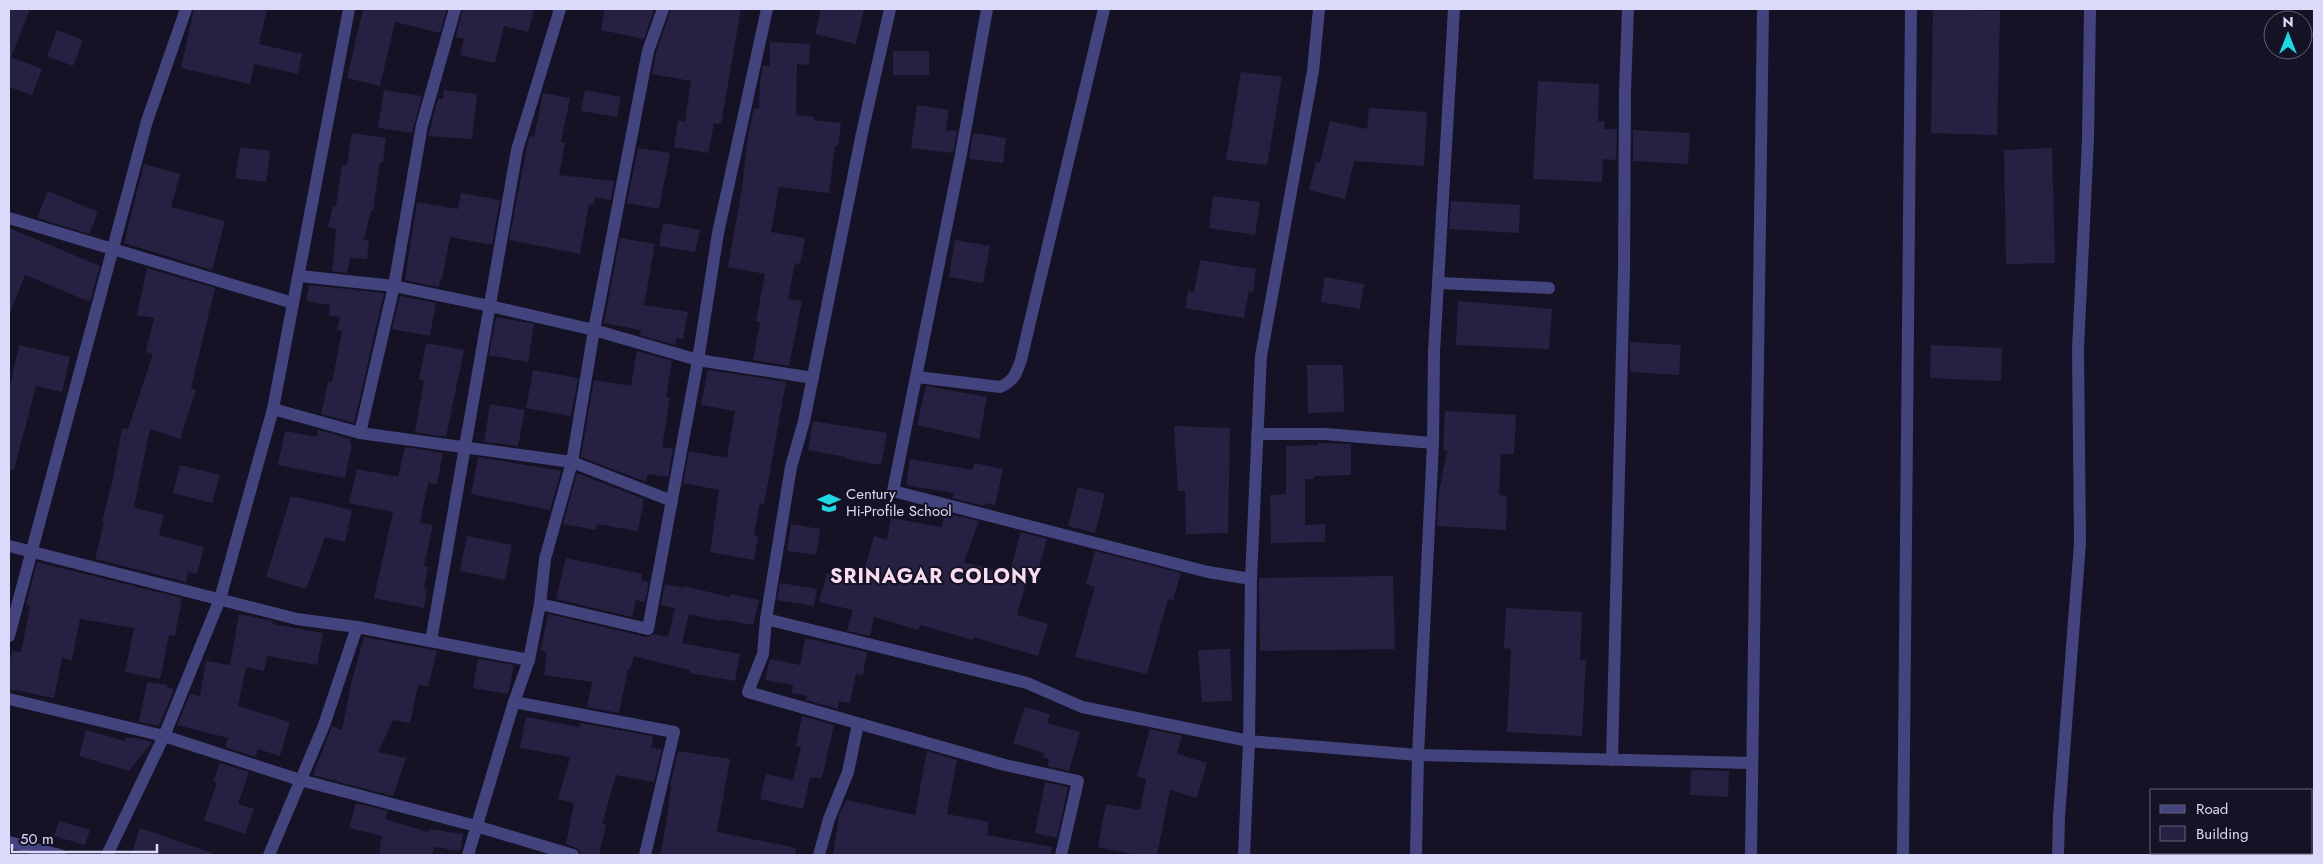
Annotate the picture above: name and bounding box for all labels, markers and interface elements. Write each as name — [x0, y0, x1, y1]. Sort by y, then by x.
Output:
north arrow — [2263, 10, 2313, 60]
text: N — [2282, 12, 2294, 32]
place label: Century Hi-Profile School — [846, 483, 952, 522]
school or university icon: Century Hi-Profile School — [816, 490, 842, 516]
district label: SRINAGAR COLONY — [830, 562, 1042, 591]
legend — [2150, 789, 2313, 854]
text: Road — [2196, 798, 2228, 820]
scale bar — [12, 822, 158, 854]
text: Building — [2196, 823, 2248, 845]
text: 50 m — [20, 828, 54, 850]

